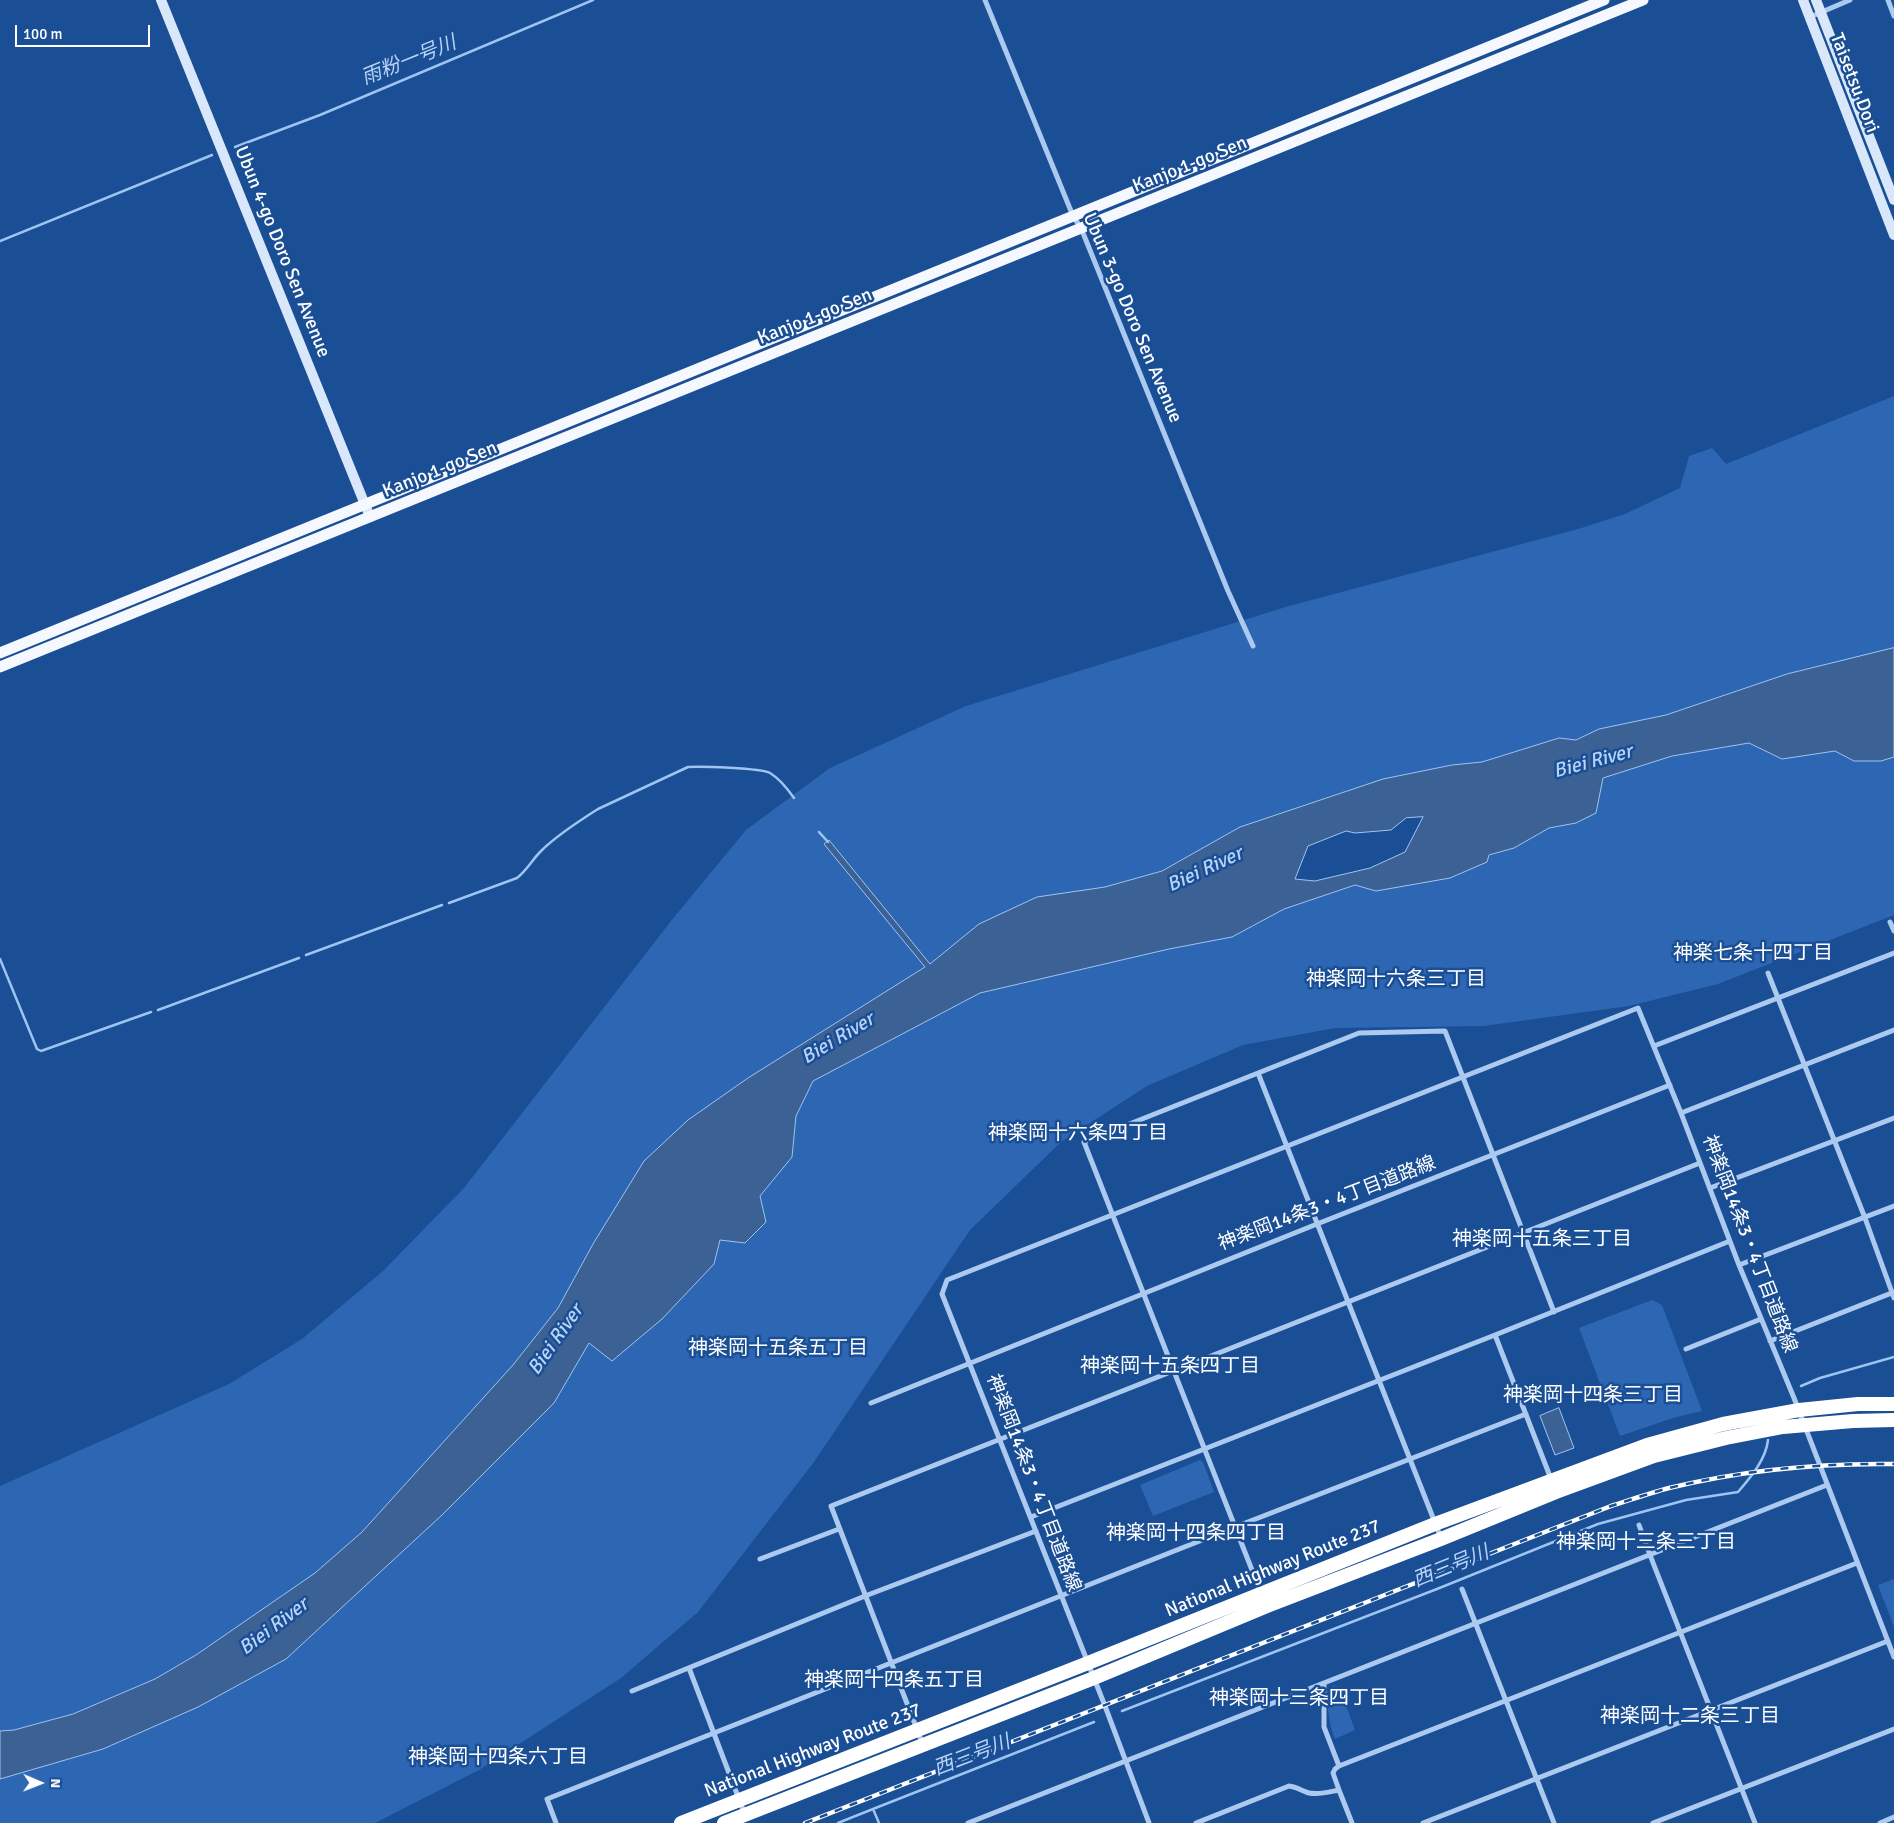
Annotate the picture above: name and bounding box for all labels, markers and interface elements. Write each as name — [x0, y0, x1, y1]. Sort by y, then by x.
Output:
scale bar — [18, 15, 152, 47]
text: 100 m — [23, 25, 63, 43]
street label: Taisetsu Dori — [1825, 30, 1883, 136]
water label: 雨粉一号川 — [358, 31, 460, 91]
street label: Kanjo 1-go Sen — [1129, 132, 1251, 198]
street label: Ubun 4-go Doro Sen Avenue — [229, 143, 335, 361]
street label: Ubun 3-go Doro Sen Avenue — [1077, 210, 1187, 426]
street label: Kanjo 1-go Sen — [754, 284, 876, 350]
street label: Kanjo 1-go Sen — [379, 437, 501, 503]
water label: Biei River — [1551, 740, 1635, 784]
water label: Biei River — [1163, 842, 1247, 898]
district label: 神楽七条十四丁目 — [1673, 942, 1833, 966]
district label: 神楽岡十六条三丁目 — [1306, 968, 1486, 992]
water label: Biei River — [797, 1008, 879, 1070]
district label: 神楽岡十六条四丁目 — [988, 1122, 1168, 1146]
street label: 神楽岡14条3・4丁目道路線 — [1697, 1132, 1801, 1356]
street label: 神楽岡14条3・4丁目道路線 — [1215, 1152, 1439, 1256]
district label: 神楽岡十五条三丁目 — [1452, 1228, 1632, 1252]
water label: Biei River — [523, 1300, 589, 1380]
district label: 神楽岡十五条五丁目 — [688, 1337, 868, 1361]
district label: 神楽岡十五条四丁目 — [1080, 1355, 1260, 1379]
street label: 神楽岡14条3・4丁目道路線 — [981, 1371, 1085, 1595]
district label: 神楽岡十四条三丁目 — [1503, 1384, 1683, 1408]
street label: National Highway Route 237 — [1162, 1515, 1384, 1623]
district label: 神楽岡十四条四丁目 — [1106, 1522, 1286, 1546]
district label: 神楽岡十三条三丁目 — [1556, 1531, 1736, 1555]
water label: 西三号川 — [1409, 1541, 1493, 1593]
water label: Biei River — [235, 1593, 313, 1661]
district label: 神楽岡十四条五丁目 — [804, 1669, 984, 1693]
district label: 神楽岡十三条四丁目 — [1209, 1687, 1389, 1711]
street label: National Highway Route 237 — [701, 1699, 925, 1803]
district label: 神楽岡十二条三丁目 — [1600, 1705, 1780, 1729]
water label: 西三号川 — [930, 1730, 1014, 1782]
district label: 神楽岡十四条六丁目 — [408, 1746, 588, 1770]
north arrow — [15, 1758, 65, 1808]
text: N — [47, 1778, 64, 1788]

